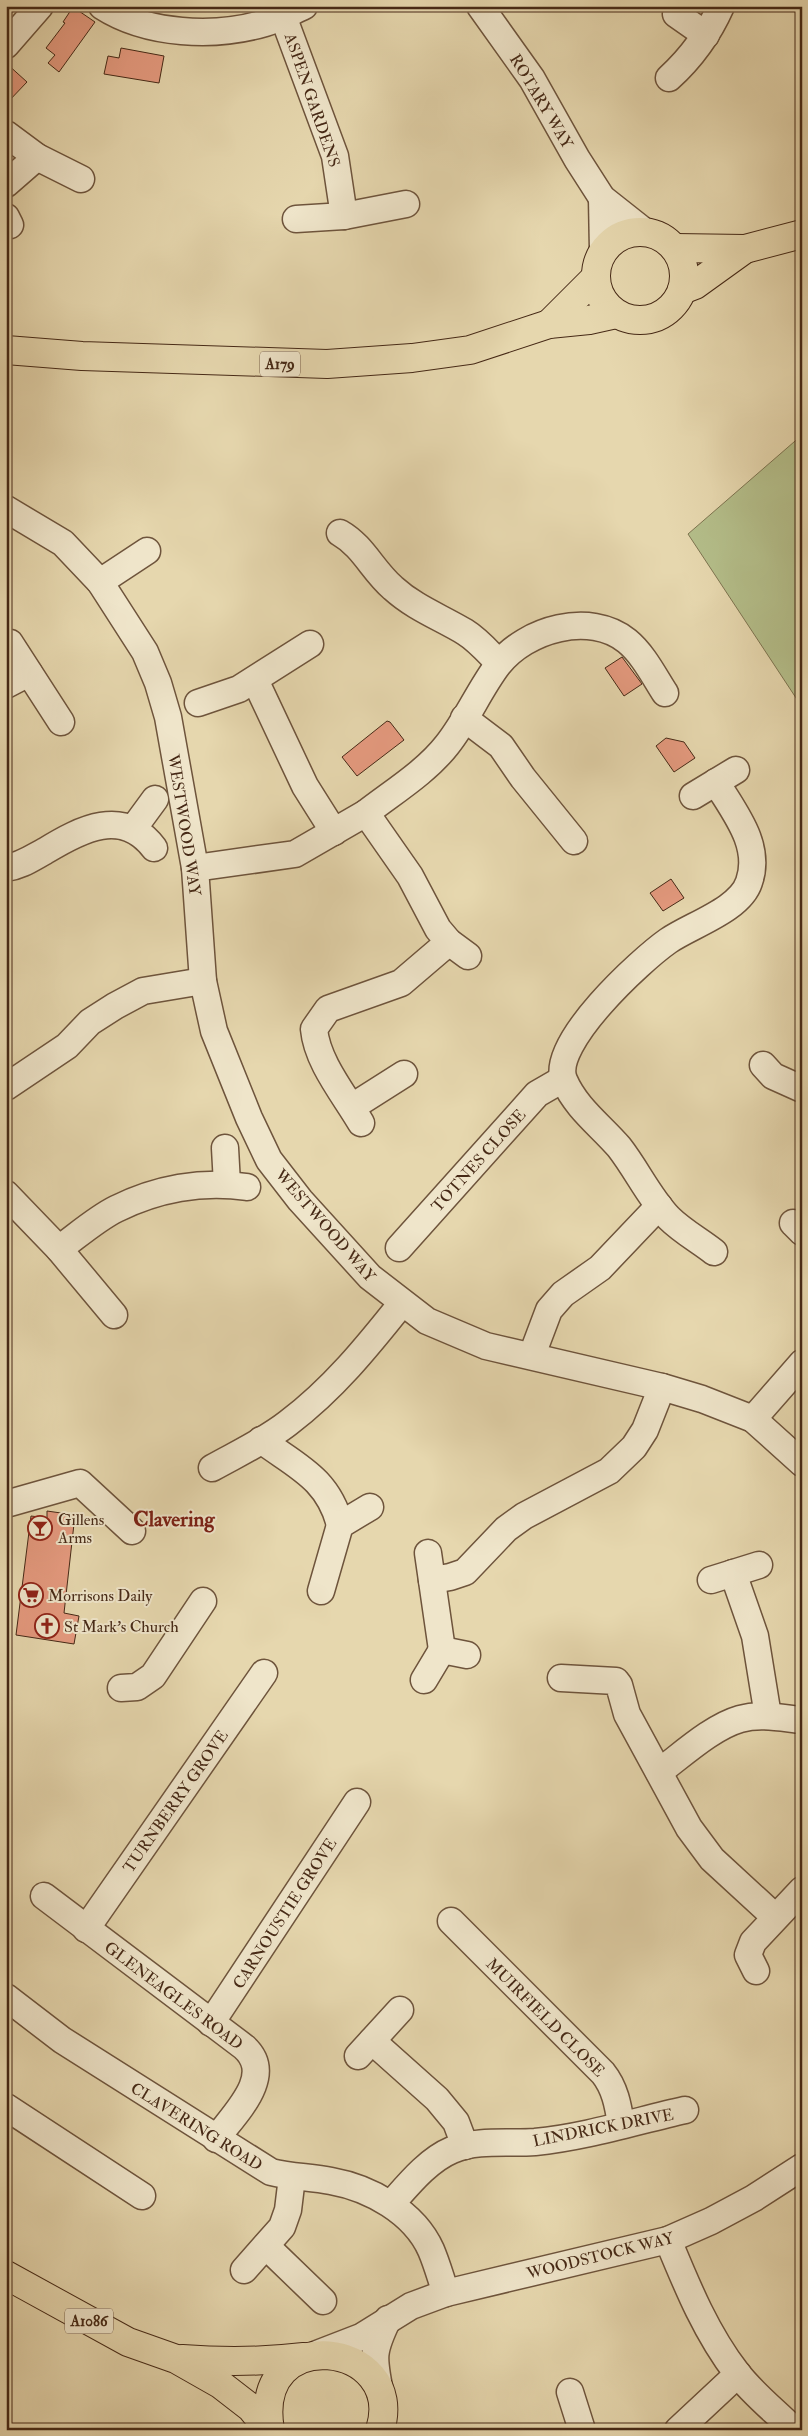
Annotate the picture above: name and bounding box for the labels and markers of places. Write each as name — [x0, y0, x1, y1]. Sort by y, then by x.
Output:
place label: Gillens Arms — [57, 1510, 104, 1548]
bar icon: Gillens Arms — [27, 1515, 53, 1541]
supermarket icon: Morrisons Daily — [18, 1582, 44, 1608]
place label: Morrisons Daily — [48, 1586, 153, 1606]
church icon: St Mark's Church — [34, 1613, 60, 1639]
place label: St Mark's Church — [64, 1617, 179, 1637]

